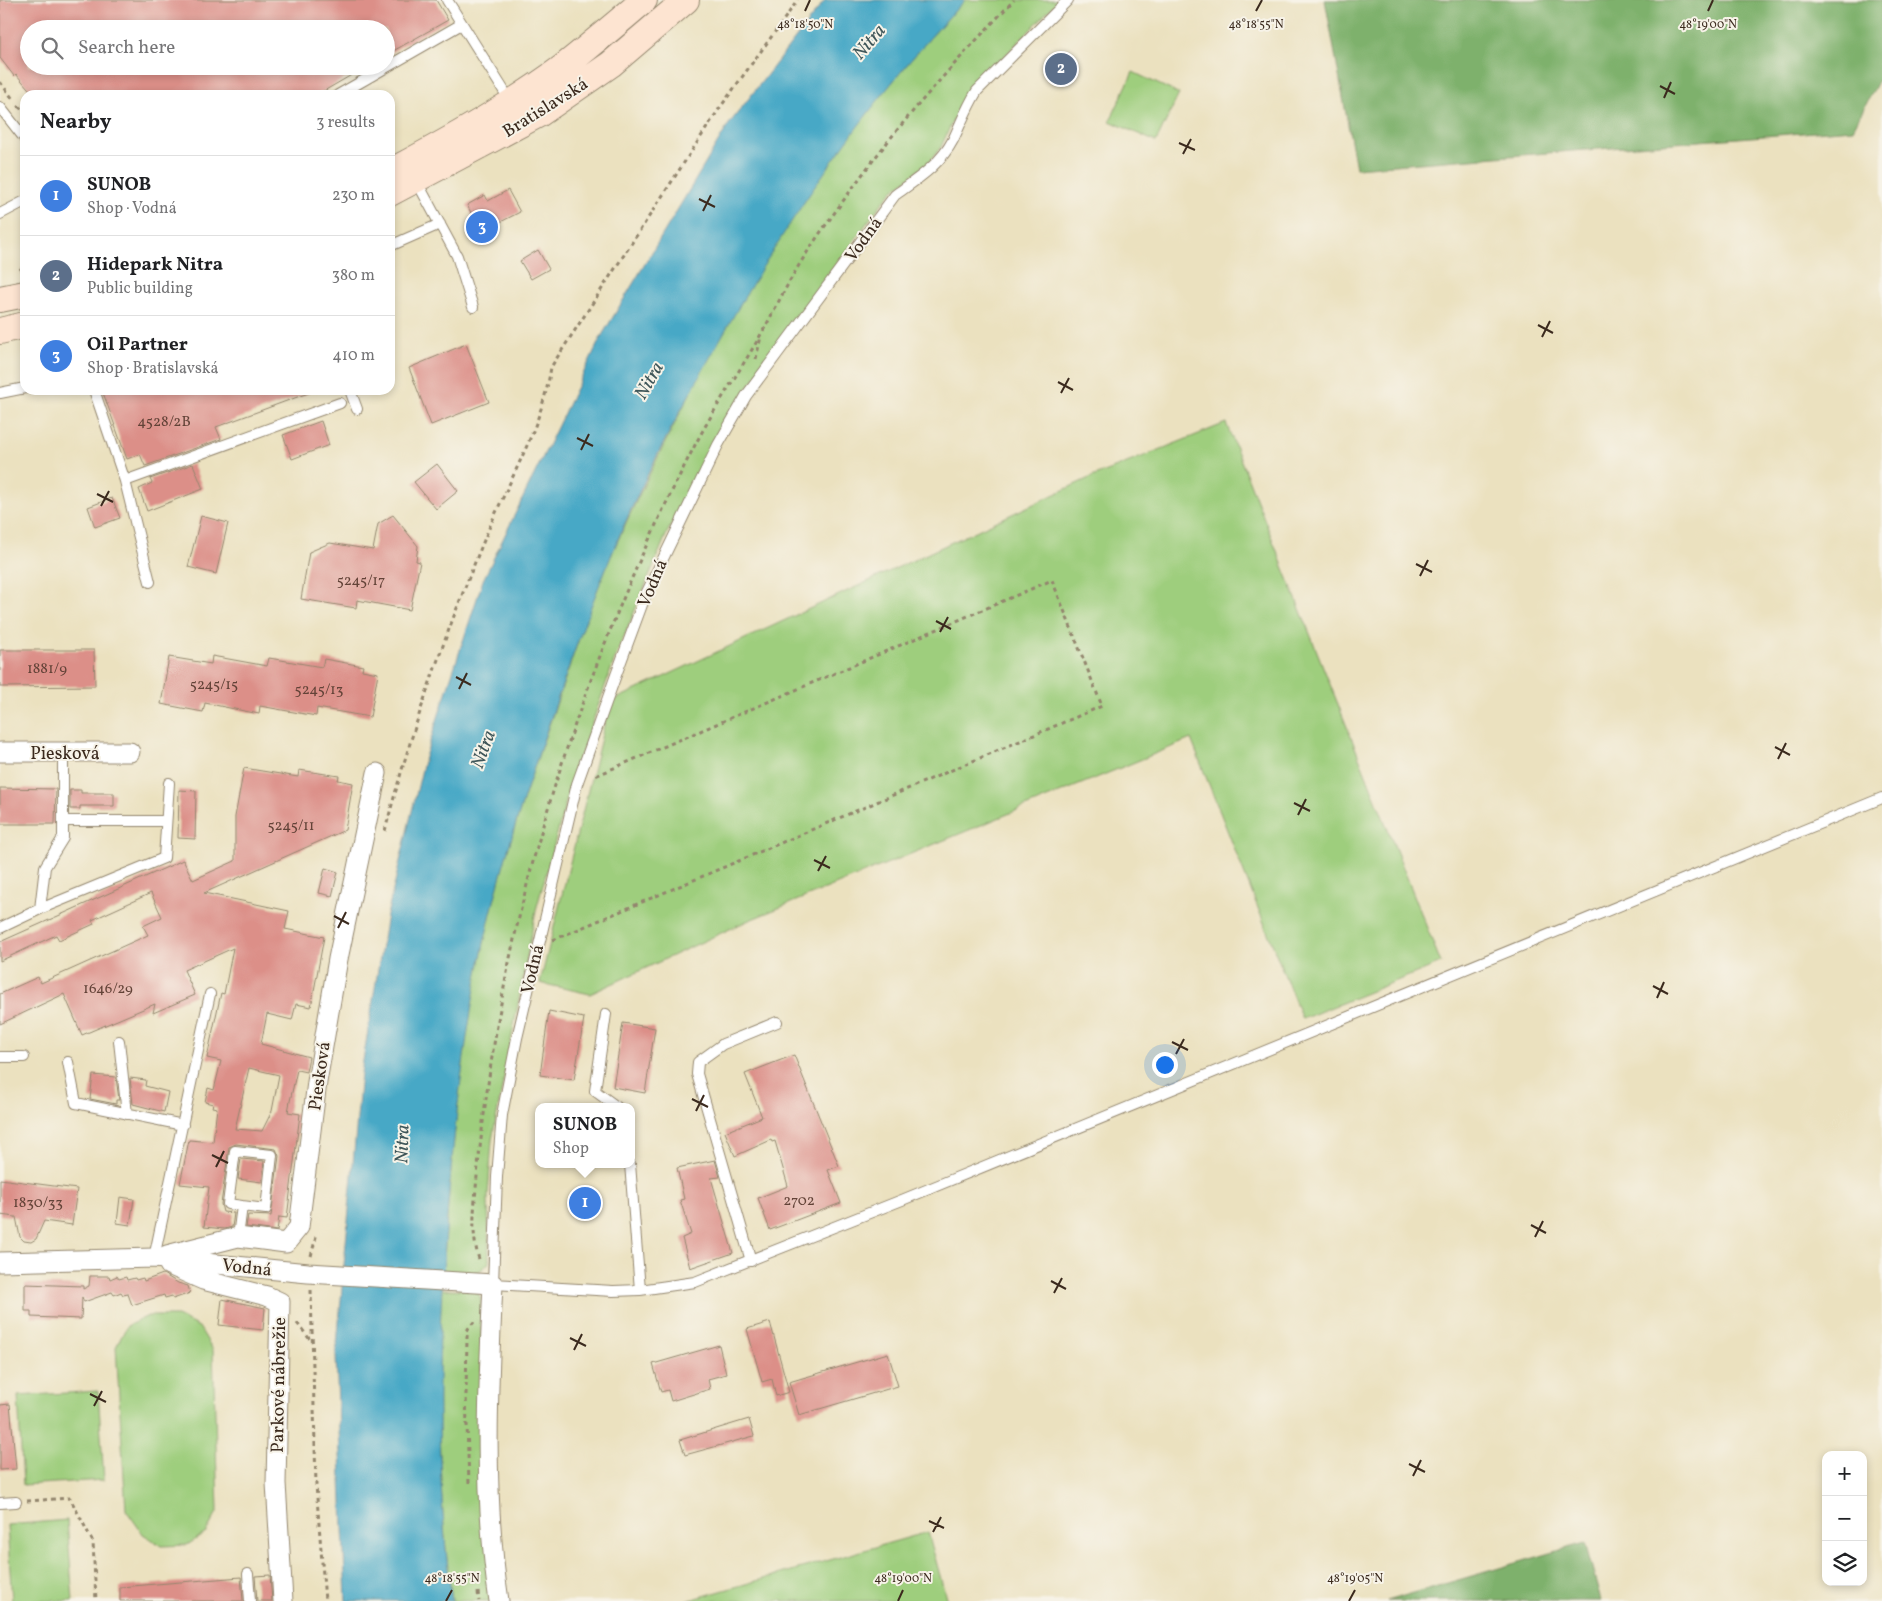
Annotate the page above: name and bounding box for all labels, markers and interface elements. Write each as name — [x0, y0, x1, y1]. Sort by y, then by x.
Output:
text: 48°18'50"N — [777, 17, 833, 33]
text: 48°18'55"N — [1228, 17, 1284, 33]
text: 48°19'00"N — [1679, 17, 1737, 33]
water label: Nitra — [847, 19, 892, 66]
search box — [20, 20, 395, 75]
icon: search — [38, 34, 66, 62]
text: Search here — [78, 35, 175, 61]
pin: 2 — [1045, 50, 1077, 88]
street label: Bratislavská — [498, 72, 593, 144]
text: Nearby — [40, 108, 111, 137]
text: 3 results — [316, 112, 375, 134]
text: SUNOB — [87, 172, 151, 198]
text: 1 — [53, 185, 59, 207]
text: 230 m — [332, 185, 375, 207]
text: Shop · Vodná — [87, 198, 177, 220]
pin: 3 — [466, 208, 498, 246]
street label: Vodná — [839, 212, 889, 267]
text: Hidepark Nitra — [87, 252, 223, 278]
text: 2 — [52, 265, 60, 287]
text: 380 m — [332, 265, 375, 287]
text: Public building — [87, 278, 193, 300]
text: Oil Partner — [87, 332, 188, 358]
text: 3 — [52, 345, 60, 367]
text: 410 m — [332, 345, 375, 367]
text: Shop · Bratislavská — [87, 358, 219, 380]
water label: Nitra — [629, 358, 671, 404]
house number: 4528/2B — [137, 412, 191, 433]
street label: Vodná — [632, 556, 675, 612]
house number: 5245/17 — [337, 571, 385, 592]
house number: 1881/9 — [27, 659, 67, 680]
house number: 5245/15 — [190, 675, 238, 696]
house number: 5245/13 — [294, 680, 344, 701]
water label: Nitra — [465, 727, 503, 773]
street label: Piesková — [30, 742, 100, 767]
house number: 5245/11 — [267, 816, 315, 837]
street label: Vodná — [516, 942, 551, 997]
house number: 1646/29 — [83, 979, 133, 1000]
street label: Piesková — [303, 1040, 338, 1112]
your location — [1152, 1052, 1178, 1078]
popup — [535, 1103, 635, 1168]
text: SUNOB — [553, 1112, 617, 1138]
water label: Nitra — [389, 1124, 417, 1164]
text: Shop — [553, 1138, 589, 1160]
pin: 1 — [569, 1184, 601, 1222]
house number: 2702 — [783, 1191, 815, 1212]
house number: 1830/33 — [13, 1193, 63, 1214]
street label: Vodná — [221, 1253, 273, 1284]
street label: Parkové nábrežie — [266, 1317, 293, 1453]
map controls — [1822, 1451, 1867, 1586]
button: + — [1822, 1451, 1867, 1496]
button: − — [1822, 1496, 1867, 1541]
button: layers — [1822, 1541, 1867, 1586]
text: 48°18'55"N — [424, 1571, 480, 1587]
text: 48°19'00"N — [874, 1571, 932, 1587]
text: 48°19'05"N — [1327, 1571, 1383, 1587]

